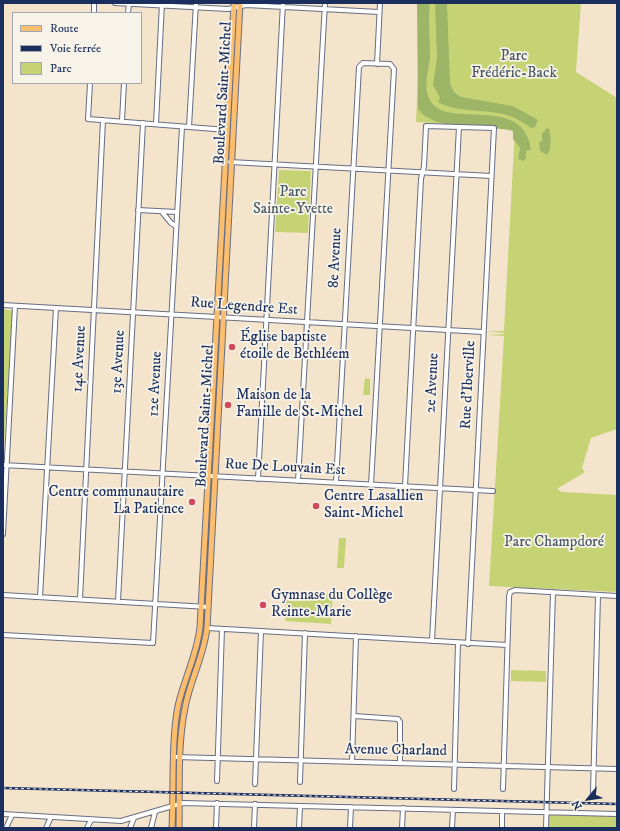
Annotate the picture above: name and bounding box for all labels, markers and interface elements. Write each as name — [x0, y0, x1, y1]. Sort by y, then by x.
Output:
legend — [12, 12, 142, 84]
text: Route — [50, 21, 78, 36]
street label: Boulevard Saint-Michel — [211, 21, 237, 165]
text: Voie ferrée — [50, 41, 101, 56]
park label: Parc Frédéric-Back — [471, 48, 557, 83]
text: Parc — [50, 61, 72, 76]
park label: Parc Sainte-Yvette — [253, 184, 333, 219]
street label: 8e Avenue — [325, 227, 347, 289]
street label: Rue Legendre Est — [190, 294, 298, 320]
street label: 14e Avenue — [69, 325, 91, 393]
place label: Église baptiste étoile de Bethléem — [240, 329, 349, 364]
street label: 13e Avenue — [108, 330, 130, 394]
street label: Rue d'Iberville — [458, 340, 480, 430]
marker: Église baptiste étoile de Bethléem — [227, 342, 237, 352]
street label: Boulevard Saint-Michel — [193, 344, 219, 488]
street label: 12e Avenue — [145, 351, 167, 417]
street label: 2e Avenue — [422, 353, 444, 413]
place label: Maison de la Famille de St-Michel — [236, 387, 363, 422]
marker: Maison de la Famille de St-Michel — [223, 400, 233, 410]
street label: Rue De Louvain Est — [224, 456, 346, 480]
place label: Centre communautaire La Patience — [48, 484, 184, 519]
place label: Centre Lasallien Saint-Michel — [324, 488, 423, 523]
marker: Centre communautaire La Patience — [187, 497, 197, 507]
marker: Centre Lasallien Saint-Michel — [311, 501, 321, 511]
park label: Parc Champdoré — [504, 534, 604, 552]
place label: Gymnase du Collège Reinte-Marie — [271, 587, 392, 622]
marker: Gymnase du Collège Reinte-Marie — [258, 600, 268, 610]
street label: Avenue Charland — [345, 741, 447, 761]
north arrow — [568, 779, 608, 819]
text: N — [569, 797, 586, 812]

